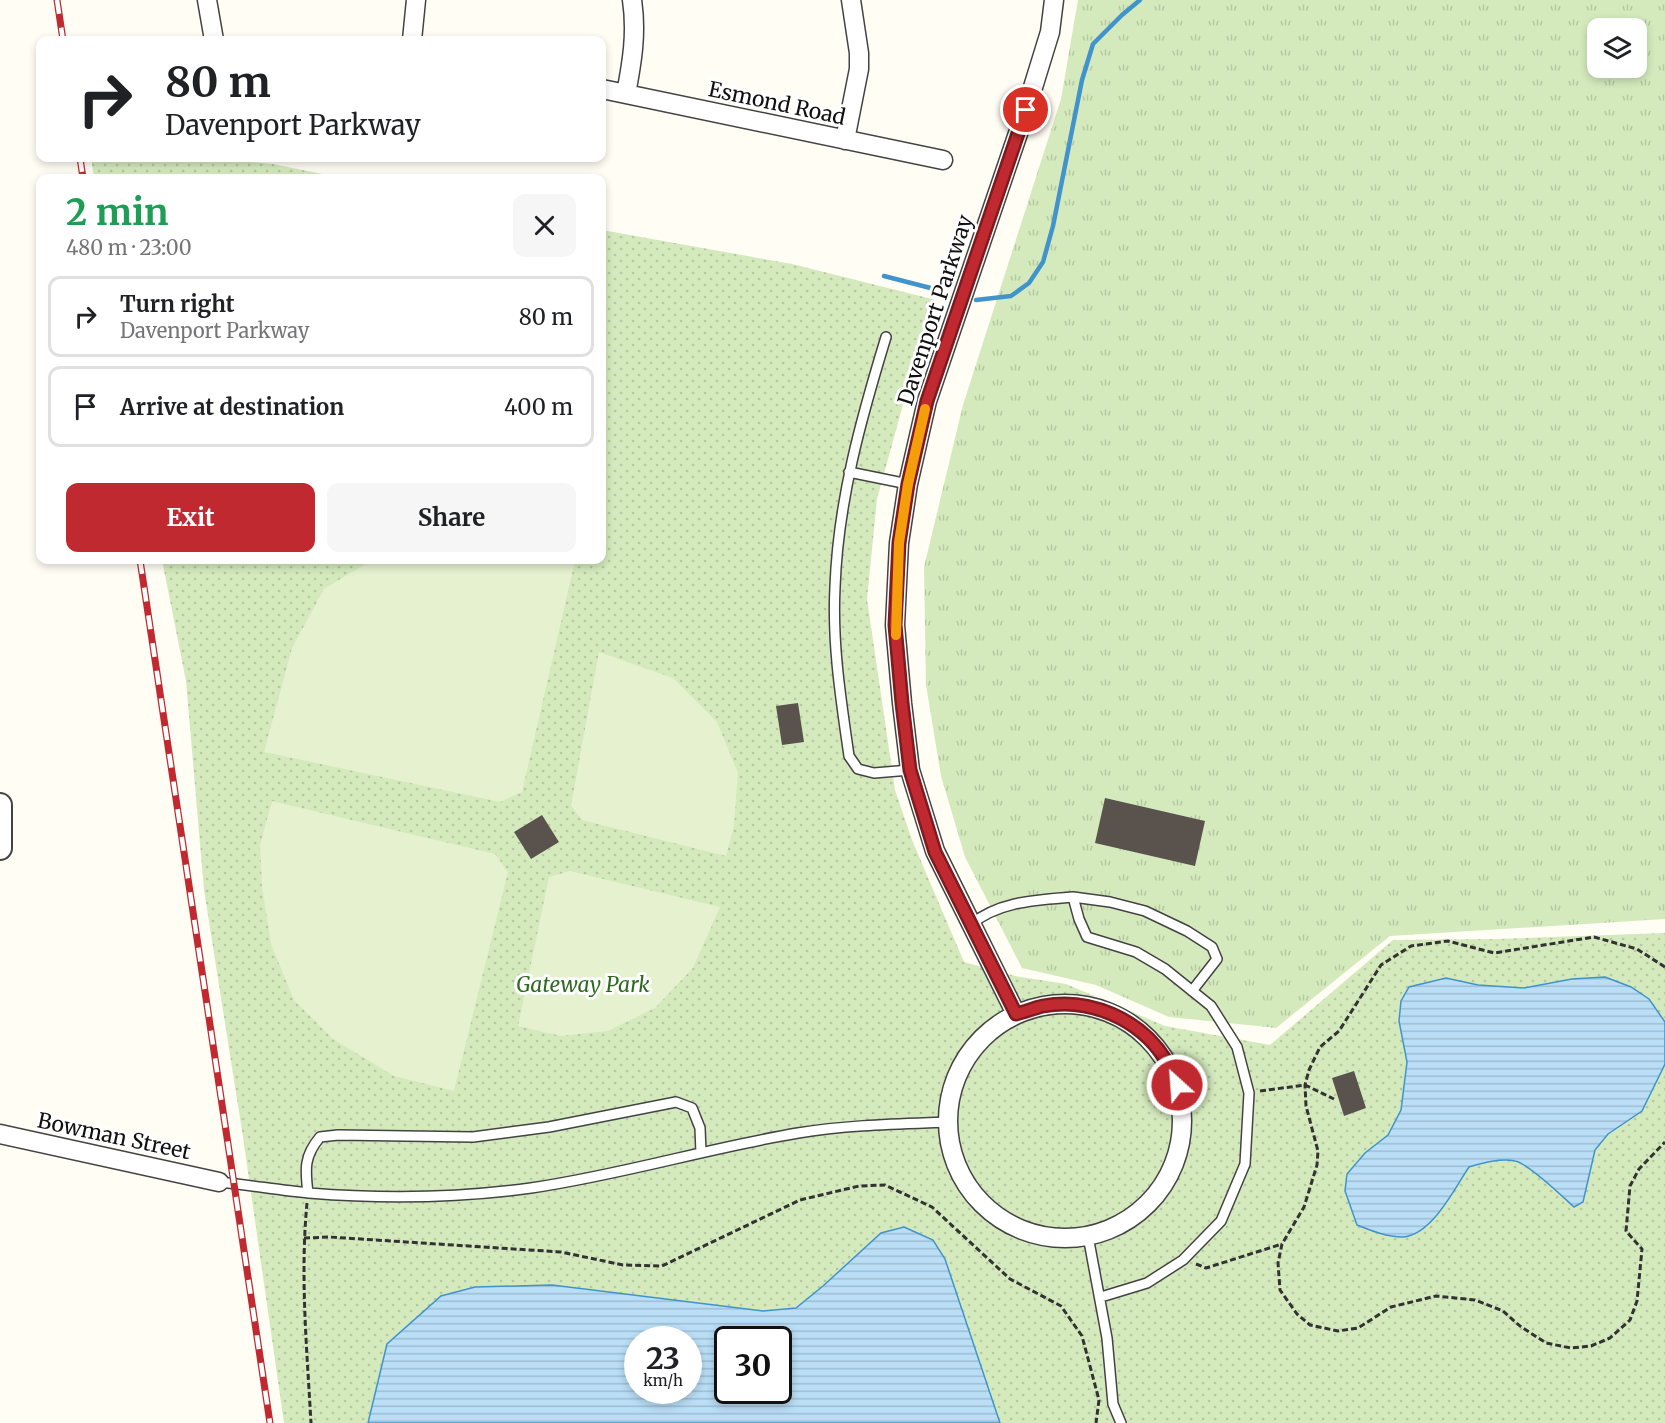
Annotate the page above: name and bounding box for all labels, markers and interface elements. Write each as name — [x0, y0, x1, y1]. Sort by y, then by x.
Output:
map controls — [1587, 18, 1647, 78]
button: layers — [1587, 18, 1647, 78]
text: 80 m — [165, 56, 271, 108]
icon: right — [66, 60, 144, 138]
street label: Esmond Road — [706, 75, 848, 131]
pin — [1000, 84, 1051, 135]
icon: arrive — [1009, 93, 1042, 126]
text: Davenport Parkway — [165, 108, 421, 142]
text: 2 min — [66, 190, 169, 235]
button: close — [513, 194, 576, 257]
street label: Davenport Parkway — [891, 211, 979, 409]
text: 480 m · 23:00 — [66, 235, 192, 260]
text: Turn right — [120, 290, 234, 318]
icon: right — [69, 300, 102, 333]
text: 80 m — [519, 303, 573, 331]
text: Davenport Parkway — [120, 318, 309, 343]
icon: arrive — [69, 390, 102, 423]
text: Arrive at destination — [120, 393, 344, 421]
text: 400 m — [504, 393, 573, 421]
button: Exit — [66, 483, 315, 552]
button: Share — [327, 483, 576, 552]
park label: Gateway Park — [516, 971, 650, 998]
position arrow — [1145, 1053, 1209, 1117]
street label: Bowman Street — [35, 1107, 193, 1165]
speed limit sign: 30 — [714, 1326, 792, 1404]
text: 23 — [646, 1339, 680, 1377]
text: km/h — [643, 1371, 683, 1390]

